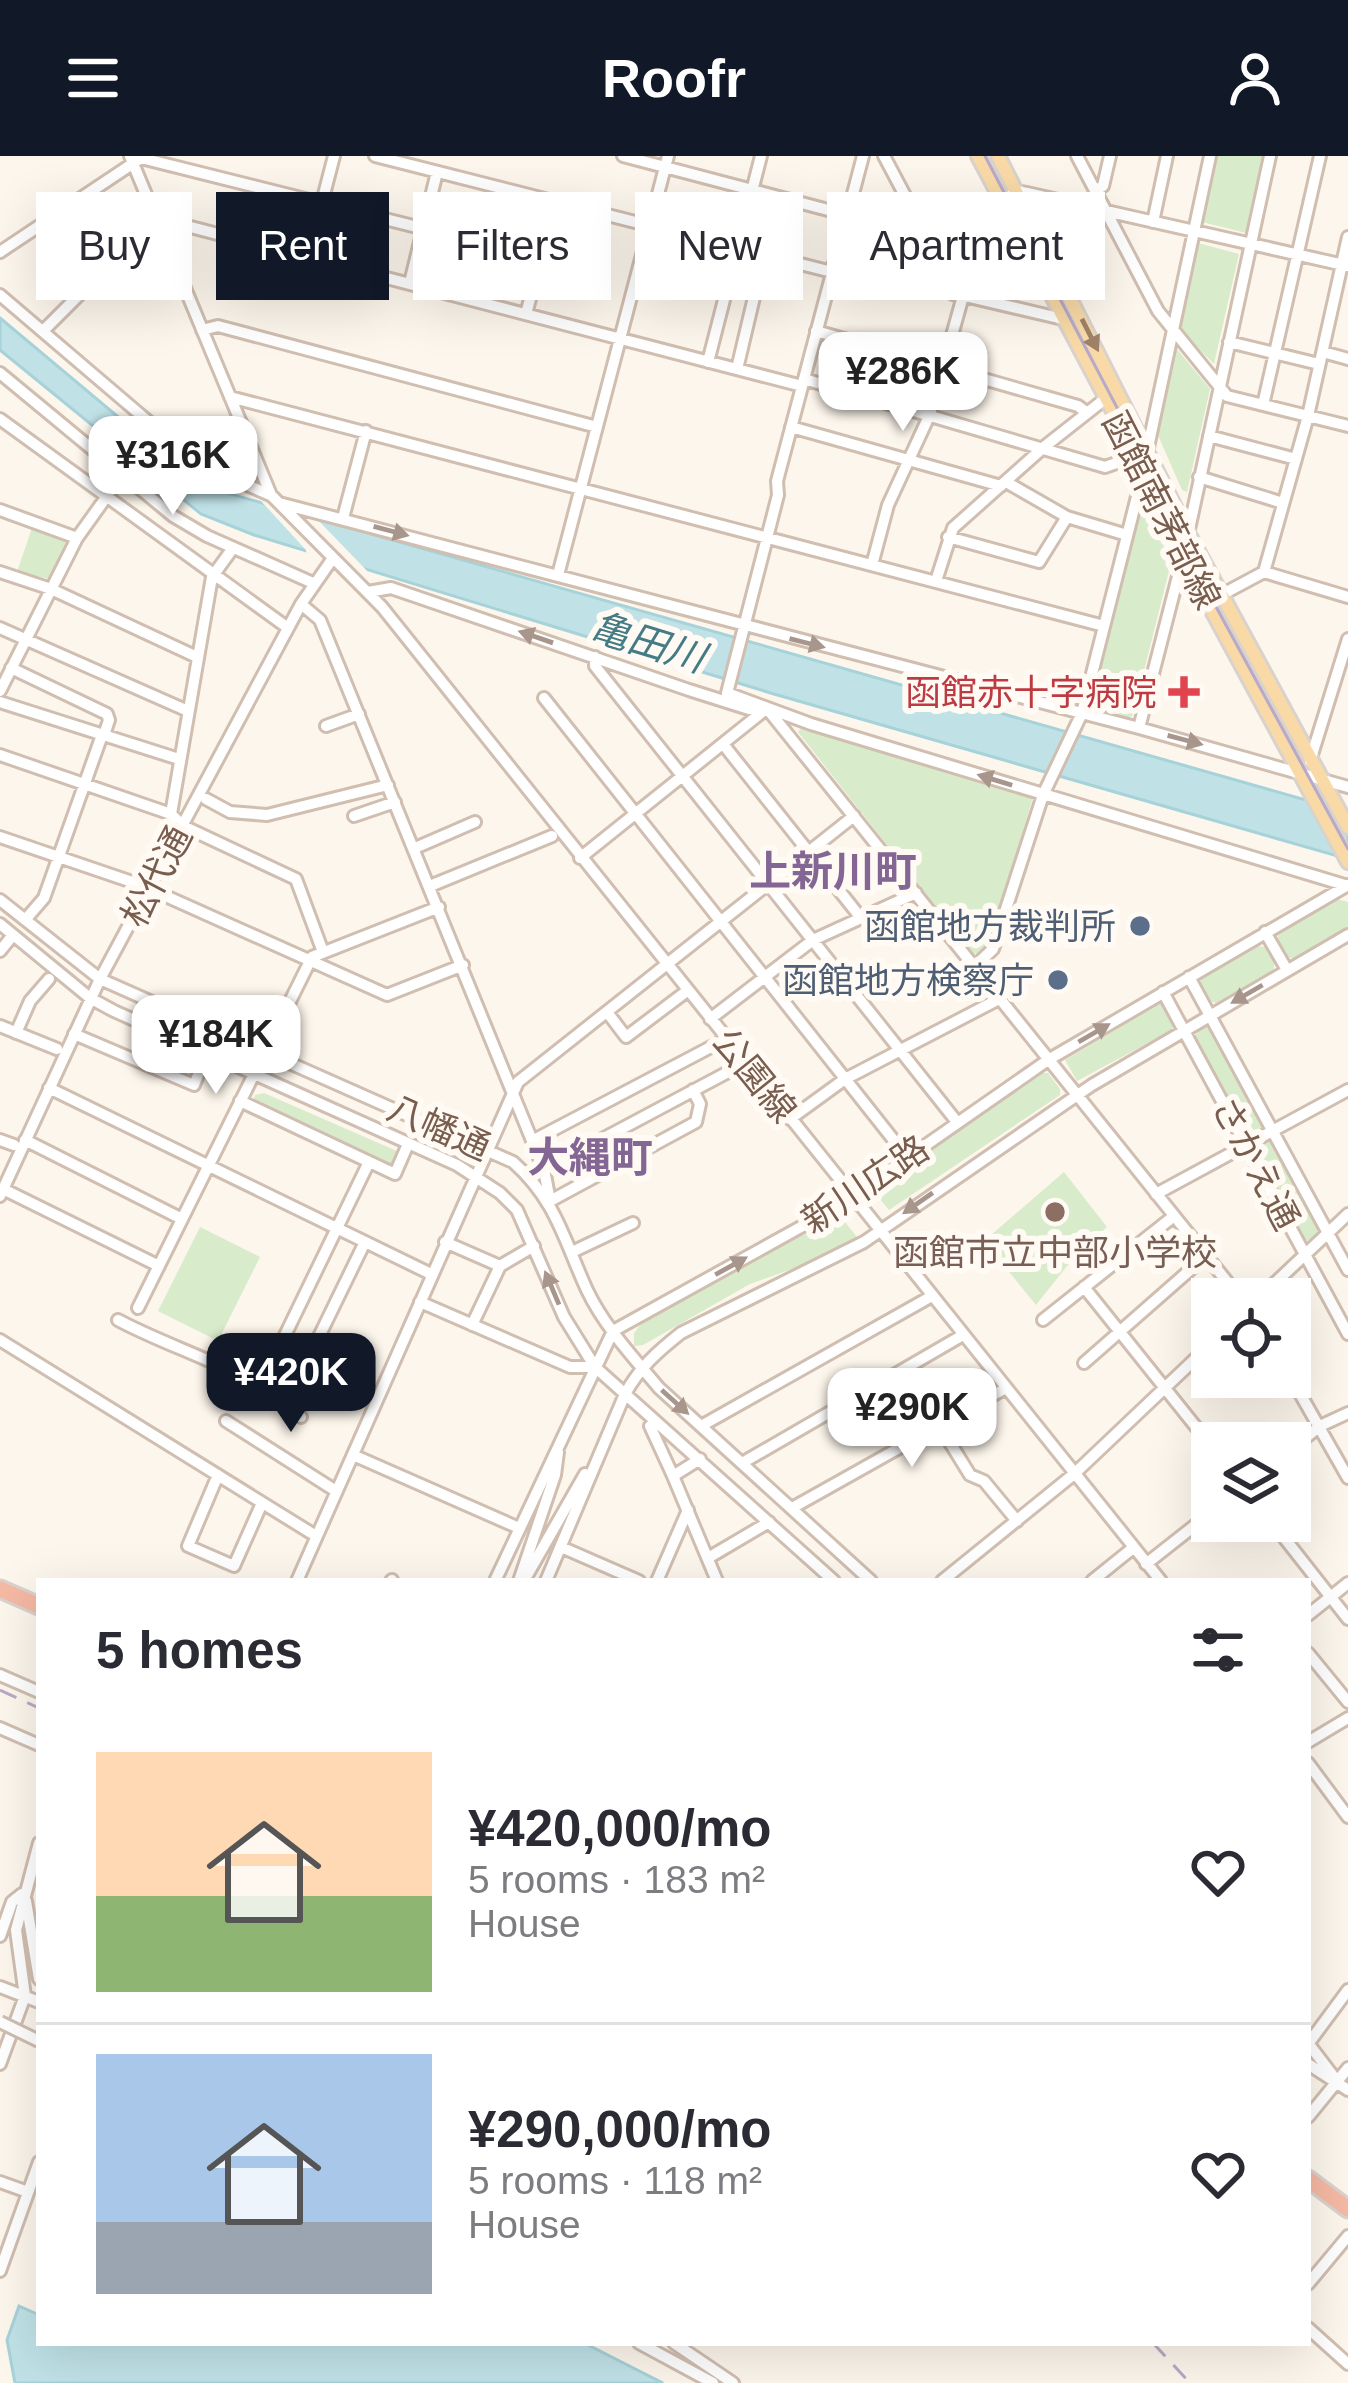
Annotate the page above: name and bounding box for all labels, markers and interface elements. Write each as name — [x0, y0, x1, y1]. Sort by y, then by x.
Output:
icon: menu — [60, 45, 126, 111]
icon: person — [1222, 45, 1288, 111]
text: Roofr — [602, 48, 746, 108]
chip: Buy — [36, 192, 192, 300]
chip: Rent — [216, 192, 389, 300]
chip: Filters — [413, 192, 611, 300]
chip: New — [635, 192, 803, 300]
chip: Apartment — [827, 192, 1105, 300]
one-way arrow — [1079, 317, 1099, 352]
pin: ¥286K — [819, 332, 987, 434]
text: ¥286K — [846, 349, 960, 392]
street label: 函館南茅部線 — [1094, 405, 1229, 616]
pin: ¥316K — [89, 416, 257, 518]
text: ¥316K — [116, 433, 230, 476]
one-way arrow — [372, 522, 409, 541]
water label: 亀田川 — [586, 605, 714, 681]
one-way arrow — [517, 627, 553, 645]
one-way arrow — [789, 634, 826, 653]
place label: 函館赤十字病院 — [905, 672, 1157, 713]
marker: 函館赤十字病院 — [1168, 676, 1200, 708]
one-way arrow — [1167, 732, 1204, 751]
one-way arrow — [976, 770, 1012, 788]
street label: 松代通 — [113, 819, 200, 934]
district label: 上新川町 — [749, 848, 917, 895]
place label: 函館地方裁判所 — [864, 906, 1116, 947]
marker: 函館地方裁判所 — [1127, 913, 1153, 939]
place label: 函館地方検察庁 — [782, 960, 1034, 1001]
marker: 函館地方検察庁 — [1045, 967, 1071, 993]
one-way arrow — [1230, 982, 1264, 1003]
pin: ¥184K — [132, 995, 300, 1097]
text: ¥184K — [159, 1012, 273, 1055]
street label: 公園線 — [705, 1020, 805, 1130]
one-way arrow — [1077, 1023, 1111, 1044]
street label: 八幡通 — [381, 1087, 496, 1168]
street label: さかえ通 — [1204, 1090, 1307, 1236]
street label: 新川広路 — [794, 1127, 936, 1242]
district label: 大縄町 — [527, 1134, 653, 1181]
one-way arrow — [902, 1191, 934, 1214]
marker: 函館市立中部小学校 — [1042, 1199, 1068, 1225]
place label: 函館市立中部小学校 — [893, 1232, 1217, 1273]
one-way arrow — [714, 1256, 748, 1277]
one-way arrow — [542, 1270, 561, 1306]
map controls — [1191, 1278, 1311, 1542]
button: locate — [1191, 1278, 1311, 1398]
pin: ¥420K — [207, 1333, 375, 1435]
text: ¥420K — [234, 1350, 348, 1393]
pin: ¥290K — [828, 1368, 996, 1470]
text: ¥290K — [855, 1385, 969, 1428]
one-way arrow — [661, 1388, 690, 1415]
button: layers — [1191, 1422, 1311, 1542]
icon: filters — [1185, 1617, 1251, 1683]
text: 5 homes — [96, 1622, 303, 1679]
icon: home — [192, 1800, 336, 1944]
text: ¥420,000/mo — [468, 1800, 771, 1857]
icon: heart — [1185, 1839, 1251, 1905]
text: 5 rooms · 183 m² — [468, 1858, 765, 1901]
text: House — [468, 1902, 581, 1945]
text: ¥290,000/mo — [468, 2101, 771, 2158]
icon: home — [192, 2102, 336, 2246]
icon: heart — [1185, 2141, 1251, 2207]
text: 5 rooms · 118 m² — [468, 2159, 762, 2202]
text: House — [468, 2203, 581, 2246]

